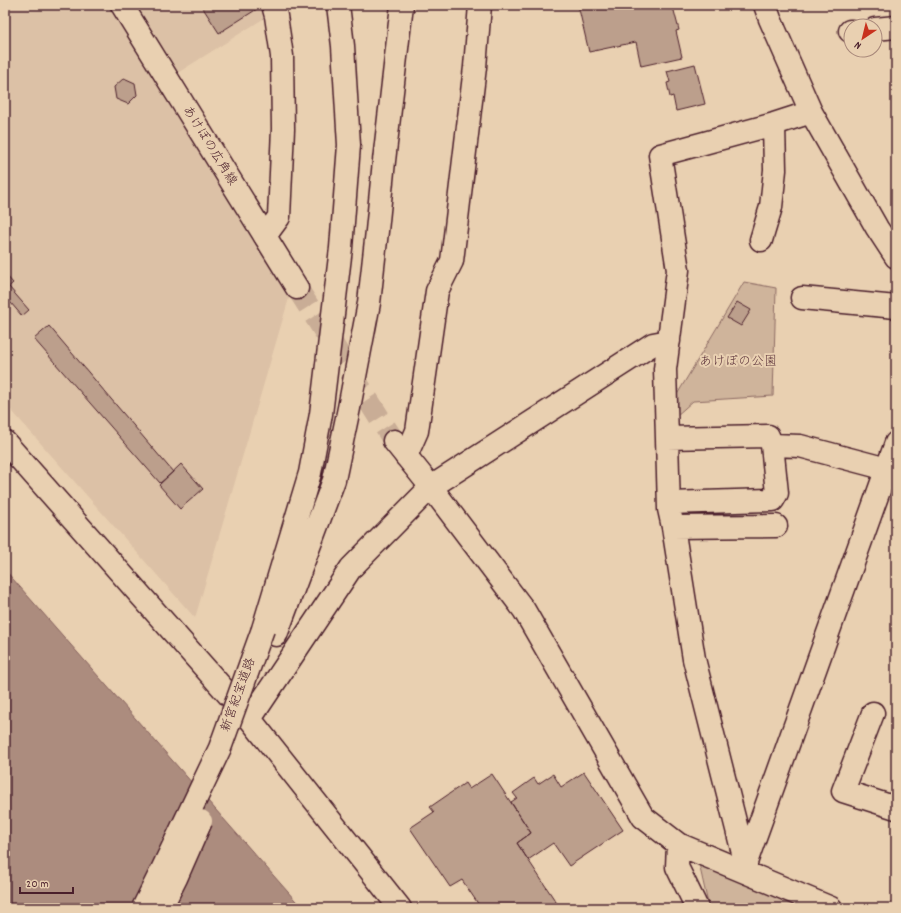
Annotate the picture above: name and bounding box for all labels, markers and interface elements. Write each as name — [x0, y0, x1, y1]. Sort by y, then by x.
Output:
north arrow — [843, 18, 883, 58]
text: N — [851, 36, 865, 53]
street label: あけぼの広角線 — [177, 102, 242, 190]
park label: あけぼの公園 — [699, 353, 777, 372]
street label: 新宮紀宝道路 — [217, 655, 261, 735]
scale bar — [20, 869, 73, 895]
text: 20 m — [26, 876, 49, 893]

